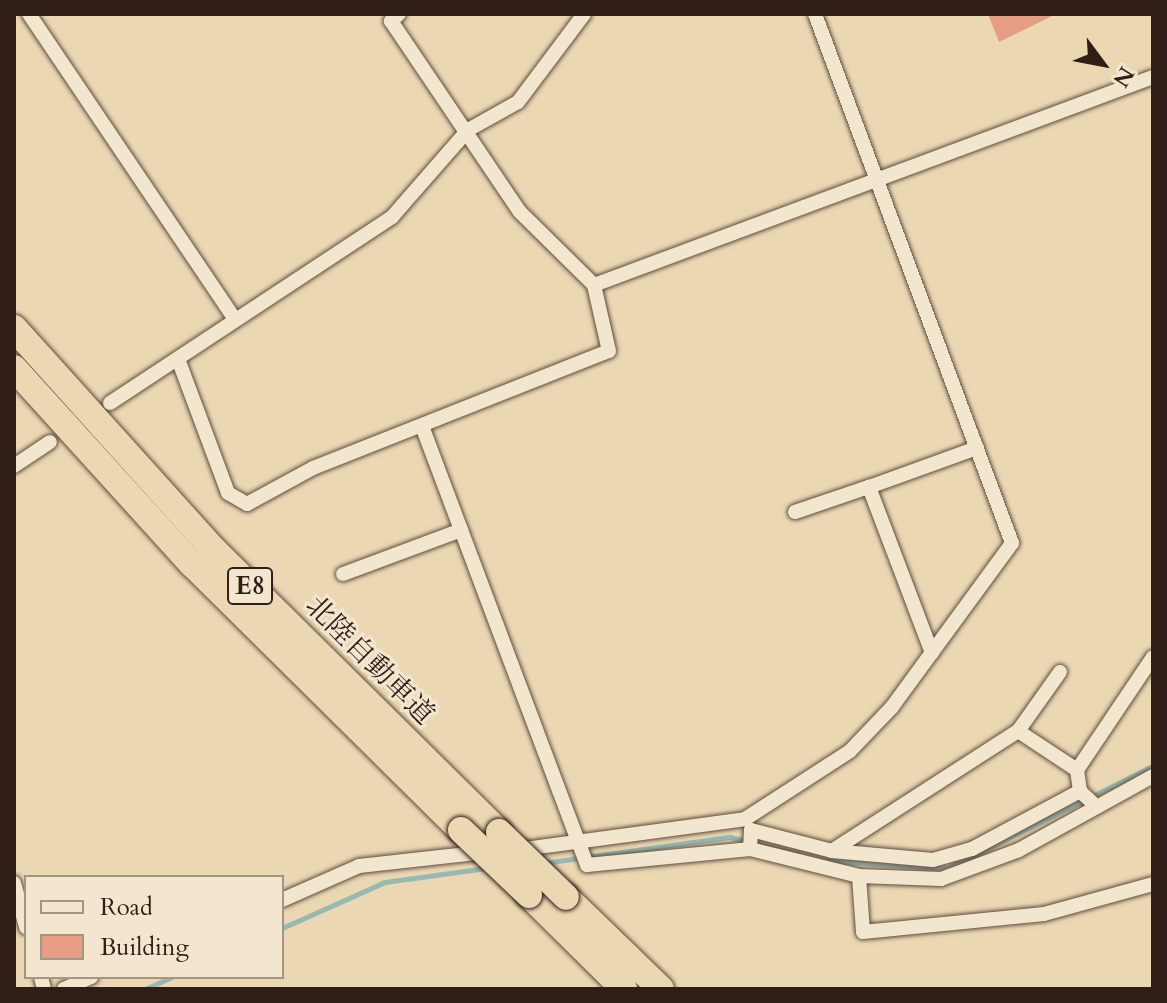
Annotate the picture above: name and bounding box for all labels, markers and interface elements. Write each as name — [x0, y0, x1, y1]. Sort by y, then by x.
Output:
north arrow — [1063, 24, 1143, 104]
text: N — [1106, 61, 1141, 93]
road number: E8 — [226, 564, 274, 608]
street label: 北陸自動車道 — [299, 589, 441, 731]
legend — [24, 875, 284, 979]
text: Road — [100, 891, 153, 924]
text: Building — [100, 931, 189, 964]

